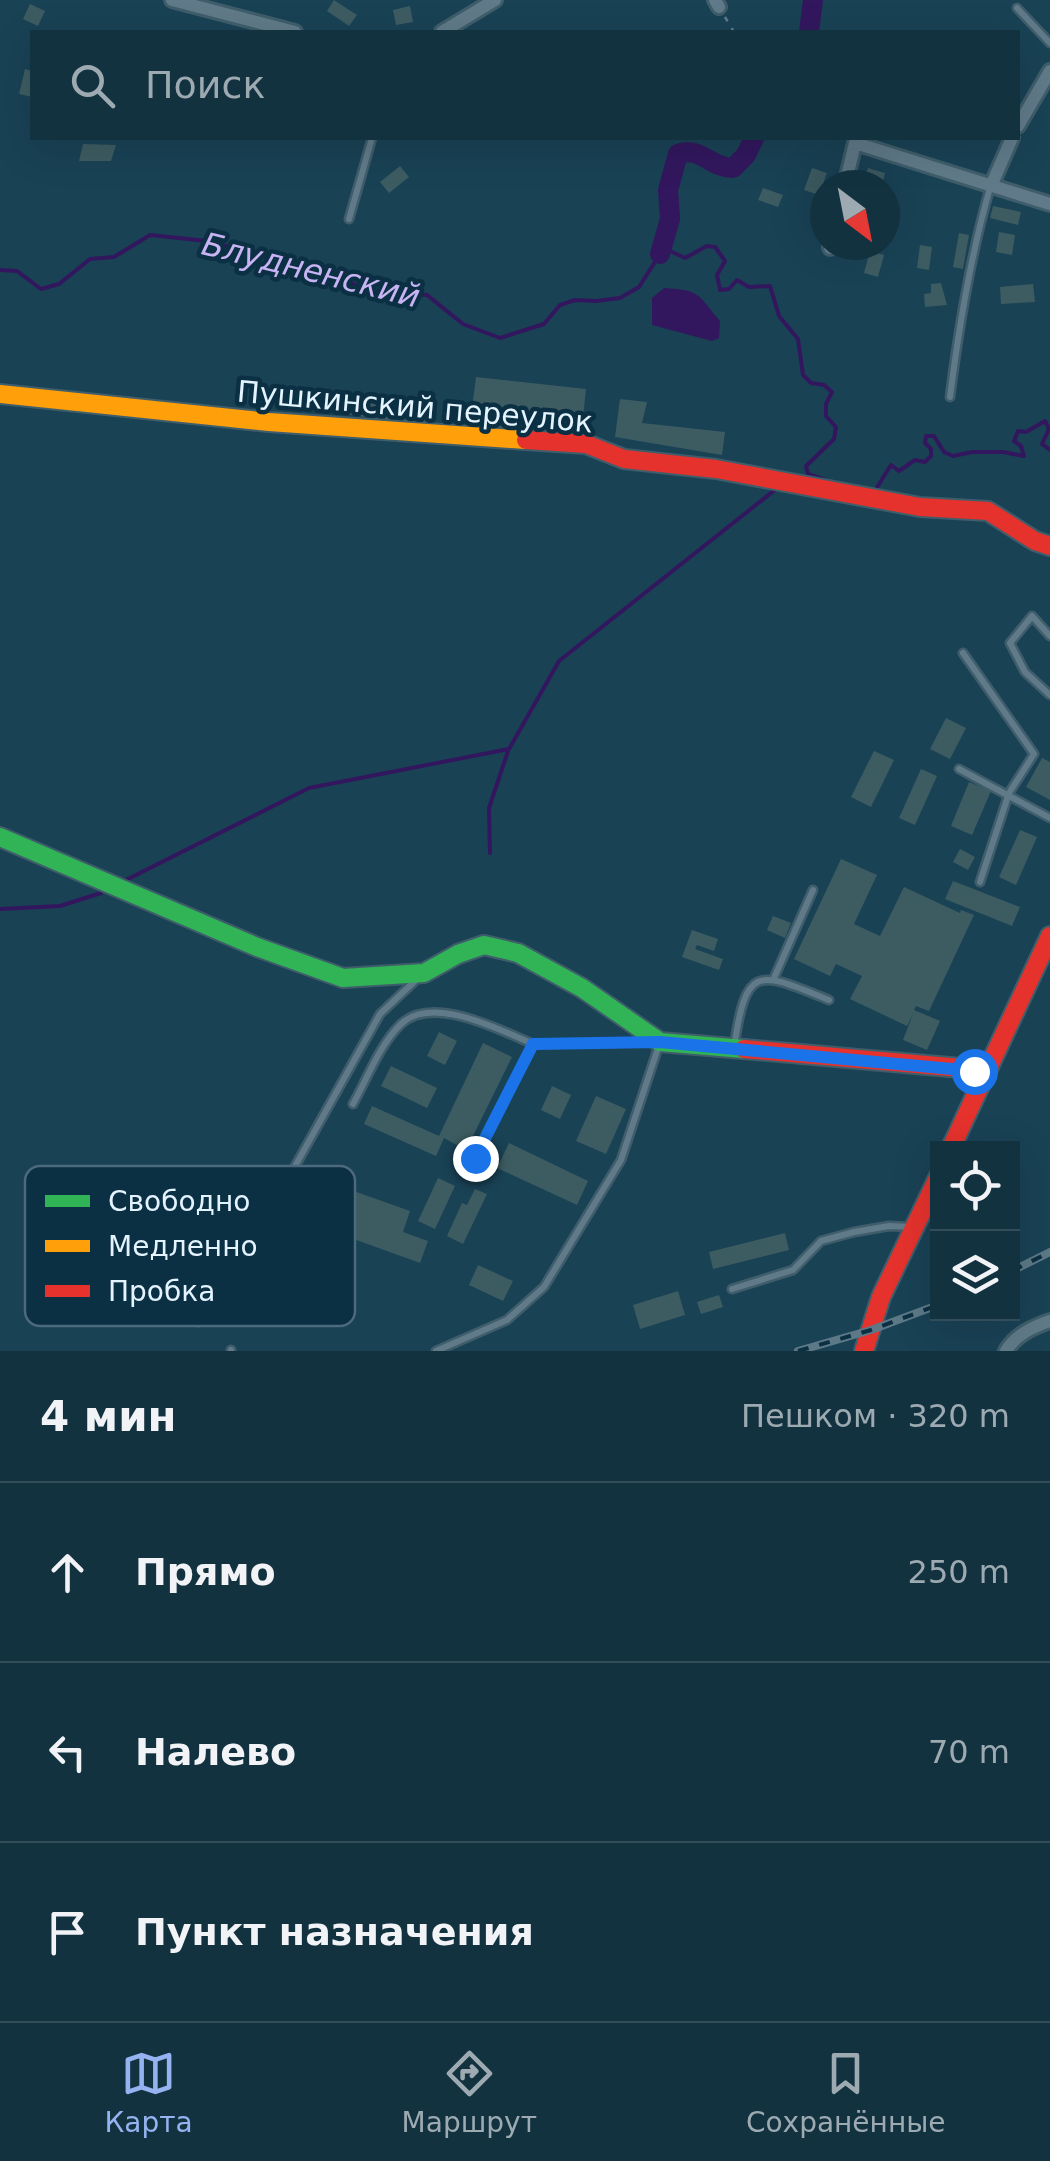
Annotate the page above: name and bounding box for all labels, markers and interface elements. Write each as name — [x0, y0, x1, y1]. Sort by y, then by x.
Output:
search box — [30, 30, 1020, 140]
icon: search — [65, 58, 120, 113]
text: Поиск — [145, 63, 265, 107]
north arrow — [810, 170, 900, 260]
water label: Блудненский — [198, 225, 424, 315]
street label: Пушкинский переулок — [236, 374, 594, 439]
route start — [952, 1049, 998, 1095]
route end — [453, 1136, 499, 1182]
map controls — [930, 1141, 1020, 1321]
button: locate — [930, 1141, 1020, 1231]
legend — [25, 1166, 355, 1326]
text: Свободно — [108, 1185, 250, 1218]
text: Медленно — [108, 1230, 258, 1263]
button: layers — [930, 1231, 1020, 1321]
text: Пробка — [108, 1275, 215, 1308]
text: 4 мин — [40, 1392, 177, 1441]
text: Пешком · 320 m — [741, 1397, 1010, 1435]
icon: ahead — [40, 1545, 95, 1600]
text: Прямо — [135, 1550, 276, 1594]
text: 250 m — [908, 1553, 1010, 1591]
icon: left — [40, 1725, 95, 1780]
text: Налево — [135, 1730, 296, 1774]
text: 70 m — [928, 1733, 1010, 1771]
icon: arrive — [40, 1905, 95, 1960]
text: Пункт назначения — [135, 1910, 534, 1954]
tab: Карта — [104, 2046, 193, 2139]
tab: Маршрут — [402, 2046, 537, 2139]
tab: Сохранённые — [746, 2046, 946, 2139]

